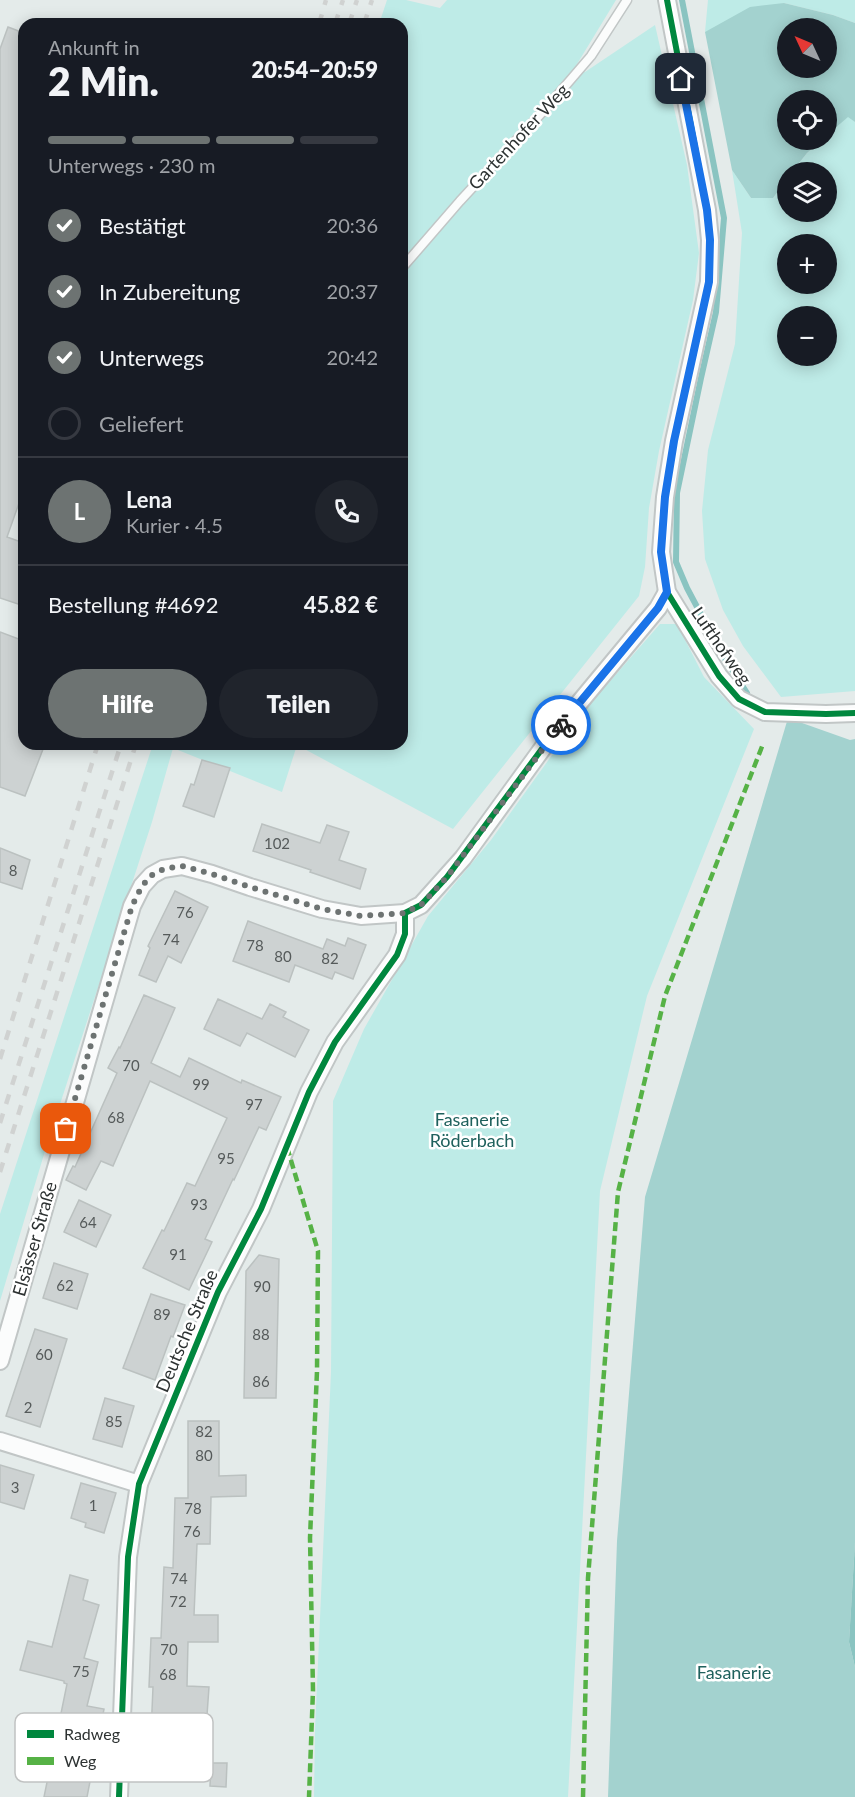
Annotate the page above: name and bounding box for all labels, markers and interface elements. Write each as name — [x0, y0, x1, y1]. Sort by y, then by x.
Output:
north arrow — [777, 18, 837, 78]
map controls — [777, 18, 837, 366]
text: Ankunft in — [48, 35, 140, 59]
pin — [655, 53, 706, 104]
text: 20:54–20:59 — [252, 56, 378, 83]
text: 2 Min. — [48, 58, 159, 104]
icon: home — [664, 62, 697, 95]
street label: Gartenhofer Weg — [463, 79, 573, 194]
button: locate — [777, 90, 837, 150]
text: Unterwegs · 230 m — [48, 153, 215, 177]
button: layers — [777, 162, 837, 222]
icon: check — [48, 209, 81, 242]
text: Bestätigt — [99, 212, 186, 239]
text: 20:36 — [327, 213, 378, 237]
button: + — [777, 234, 837, 294]
icon: check — [48, 275, 81, 308]
text: In Zubereitung — [99, 278, 240, 305]
text: 20:37 — [327, 279, 378, 303]
button: − — [777, 306, 837, 366]
icon: check — [48, 341, 81, 374]
text: Unterwegs — [99, 344, 204, 371]
text: 20:42 — [327, 345, 378, 369]
text: Geliefert — [99, 410, 183, 437]
button: phone — [315, 480, 378, 543]
text: Lena — [126, 486, 172, 513]
text: L — [74, 498, 85, 525]
text: Kurier · 4.5 — [126, 513, 223, 537]
text: Bestellung #4692 — [48, 591, 218, 618]
text: 45.82 € — [304, 591, 378, 618]
street label: Lufthofweg — [687, 602, 757, 689]
button: Hilfe — [48, 669, 207, 738]
button: Teilen — [219, 669, 378, 738]
courier — [531, 695, 591, 755]
icon: bike — [545, 709, 578, 742]
house number: 102 — [264, 834, 290, 852]
house number: 8 — [9, 861, 17, 879]
house number: 76 — [176, 903, 194, 921]
house number: 74 — [162, 930, 180, 948]
house number: 78 — [246, 936, 264, 954]
house number: 80 — [274, 947, 292, 965]
house number: 82 — [321, 949, 339, 967]
house number: 70 — [122, 1056, 140, 1074]
house number: 99 — [192, 1075, 210, 1093]
house number: 97 — [245, 1095, 263, 1113]
pin — [40, 1103, 91, 1154]
house number: 68 — [107, 1108, 125, 1126]
park label: Fasanerie Röderbach — [430, 1108, 514, 1151]
icon: bag — [49, 1112, 82, 1145]
house number: 95 — [217, 1149, 235, 1167]
street label: Elsässer Straße — [7, 1179, 61, 1299]
house number: 93 — [190, 1195, 208, 1213]
house number: 64 — [79, 1213, 97, 1231]
house number: 91 — [169, 1245, 187, 1263]
street label: Deutsche Straße — [150, 1266, 222, 1395]
house number: 62 — [56, 1276, 74, 1294]
house number: 90 — [253, 1277, 271, 1295]
house number: 89 — [153, 1305, 171, 1323]
house number: 88 — [252, 1325, 270, 1343]
house number: 60 — [35, 1345, 53, 1363]
house number: 86 — [252, 1372, 270, 1390]
house number: 2 — [24, 1398, 32, 1416]
house number: 85 — [105, 1412, 123, 1430]
house number: 82 — [195, 1422, 213, 1440]
house number: 80 — [195, 1446, 213, 1464]
house number: 3 — [11, 1478, 19, 1496]
house number: 1 — [89, 1496, 97, 1514]
house number: 78 — [184, 1499, 202, 1517]
house number: 76 — [183, 1522, 201, 1540]
house number: 74 — [170, 1569, 188, 1587]
house number: 72 — [169, 1592, 187, 1610]
house number: 70 — [160, 1640, 178, 1658]
park label: Fasanerie — [697, 1661, 771, 1683]
house number: 75 — [72, 1662, 90, 1680]
house number: 68 — [159, 1665, 177, 1683]
legend — [15, 1713, 213, 1782]
text: Radweg — [64, 1724, 120, 1743]
text: Weg — [64, 1751, 96, 1770]

